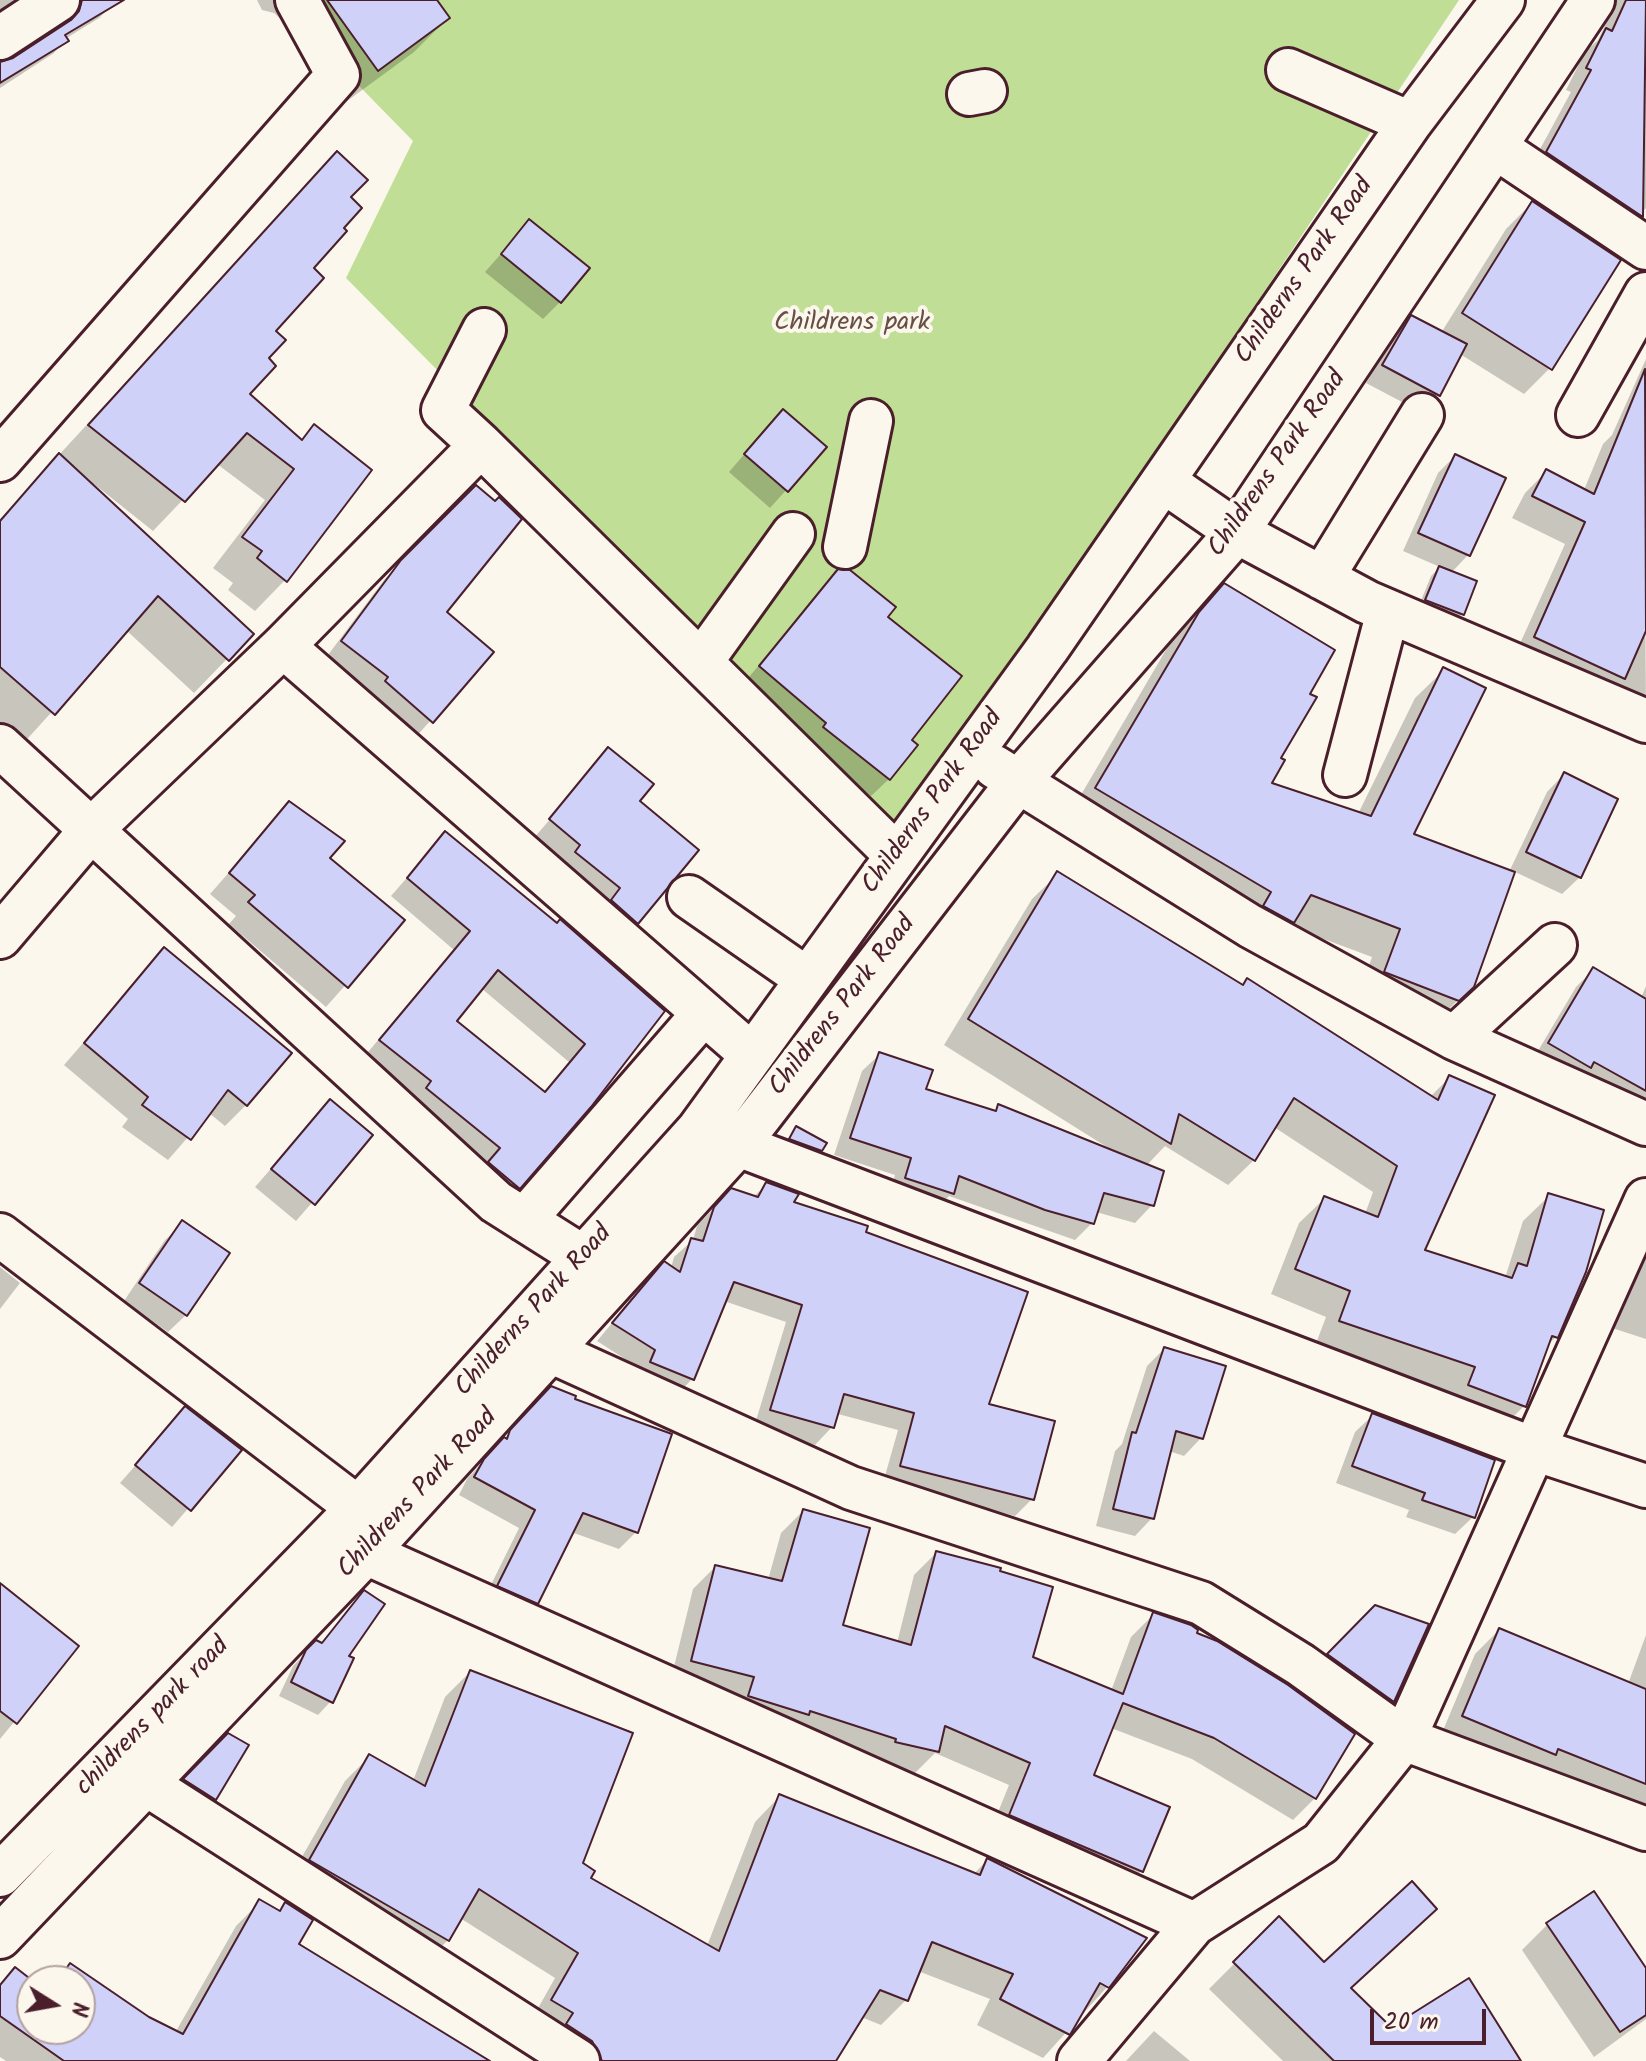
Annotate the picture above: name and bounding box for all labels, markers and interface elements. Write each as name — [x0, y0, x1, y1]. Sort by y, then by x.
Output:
street label: Childerns Park Road — [1230, 173, 1382, 371]
park label: Childrens park — [774, 309, 930, 341]
street label: Childrens Park Road — [1203, 366, 1355, 564]
street label: Childerns Park Road — [857, 705, 1011, 901]
street label: Childrens Park Road — [764, 911, 924, 1103]
street label: Childerns Park Road — [450, 1220, 620, 1404]
street label: Childrens Park Road — [332, 1404, 506, 1586]
street label: childrens park road — [70, 1632, 238, 1804]
north arrow — [16, 1965, 96, 2045]
scale bar — [1374, 1993, 1490, 2043]
text: N — [60, 1999, 97, 2019]
text: 20 m — [1384, 2003, 1439, 2042]

